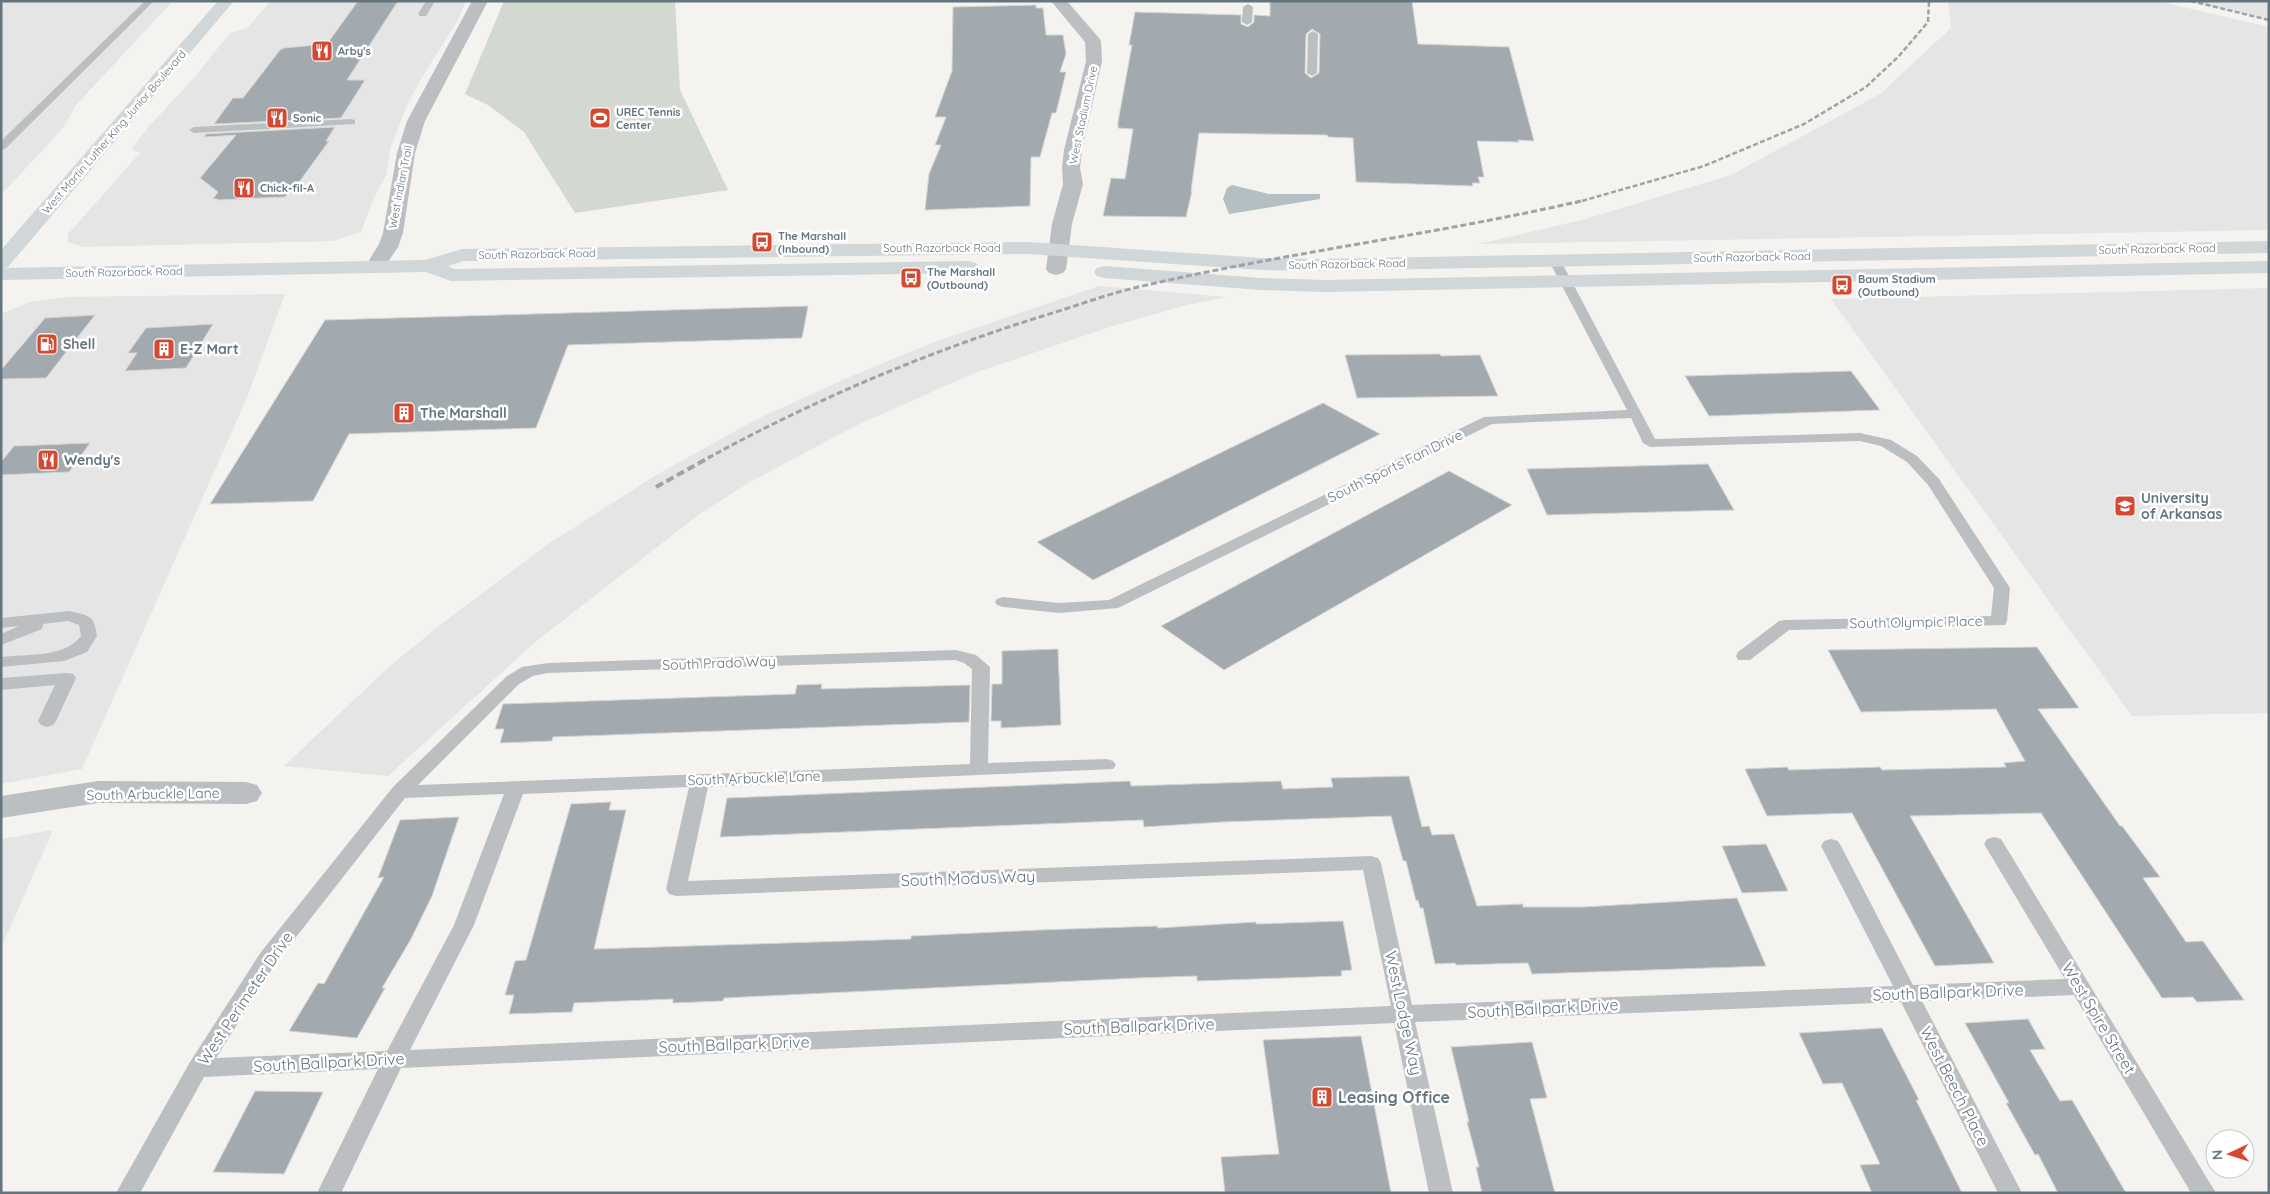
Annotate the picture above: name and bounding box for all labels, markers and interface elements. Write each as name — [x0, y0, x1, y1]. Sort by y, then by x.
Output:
restaurant icon: Arby's — [310, 39, 334, 63]
place label: Arby's — [338, 44, 371, 58]
street label: West Martin Luther King Junior Boulevard — [39, 47, 189, 217]
street label: West Stadium Drive — [1066, 65, 1100, 165]
place label: UREC Tennis Center — [616, 105, 681, 132]
restaurant icon: Sonic — [265, 106, 289, 130]
sports icon: UREC Tennis Center — [588, 106, 612, 130]
place label: Sonic — [293, 111, 322, 125]
street label: West Indian Trail — [385, 144, 415, 230]
restaurant icon: Chick-fil-A — [232, 176, 256, 200]
place label: Chick-fil-A — [260, 181, 314, 195]
place label: The Marshall (Inbound) — [778, 229, 846, 256]
bus stop icon: The Marshall (Inbound) — [750, 230, 774, 254]
street label: South Razorback Road — [883, 241, 1001, 255]
street label: South Razorback Road — [2098, 241, 2216, 257]
street label: South Razorback Road — [478, 246, 596, 262]
street label: South Razorback Road — [1693, 249, 1811, 265]
street label: South Razorback Road — [1288, 256, 1406, 272]
street label: South Razorback Road — [65, 264, 183, 280]
place label: The Marshall (Outbound) — [927, 265, 995, 292]
bus stop icon: The Marshall (Outbound) — [899, 266, 923, 290]
place label: Baum Stadium (Outbound) — [1858, 272, 1936, 299]
bus stop icon: Baum Stadium (Outbound) — [1830, 273, 1854, 297]
fuel station icon: Shell — [35, 332, 59, 356]
place label: Shell — [63, 335, 95, 353]
building icon: E-Z Mart — [152, 337, 176, 361]
place label: E-Z Mart — [180, 340, 239, 358]
building icon: The Marshall — [392, 401, 416, 425]
place label: The Marshall — [420, 404, 507, 422]
street label: South Sports Fan Drive — [1324, 425, 1466, 507]
restaurant icon: Wendy's — [36, 448, 60, 472]
place label: Wendy's — [64, 451, 121, 469]
place label: University of Arkansas — [2141, 489, 2222, 523]
school or university icon: University of Arkansas — [2113, 494, 2137, 518]
street label: South Olympic Place — [1849, 612, 1983, 632]
street label: South Prado Way — [662, 652, 776, 674]
street label: South Arbuckle Lane — [687, 767, 821, 789]
street label: South Arbuckle Lane — [86, 784, 220, 804]
street label: South Modus Way — [900, 866, 1036, 890]
street label: West Perimeter Drive — [193, 927, 297, 1069]
street label: West Lodge Way — [1381, 949, 1427, 1077]
street label: West Spire Street — [2058, 959, 2140, 1077]
street label: South Ballpark Drive — [1872, 979, 2024, 1005]
street label: South Ballpark Drive — [1467, 994, 1619, 1022]
street label: South Ballpark Drive — [1063, 1013, 1215, 1039]
street label: West Beech Place — [1916, 1023, 1994, 1149]
street label: South Ballpark Drive — [658, 1031, 810, 1057]
street label: South Ballpark Drive — [253, 1048, 405, 1076]
building icon: Leasing Office — [1310, 1085, 1334, 1109]
place label: Leasing Office — [1338, 1087, 1450, 1107]
north arrow — [2205, 1129, 2255, 1179]
text: N — [2208, 1149, 2226, 1161]

